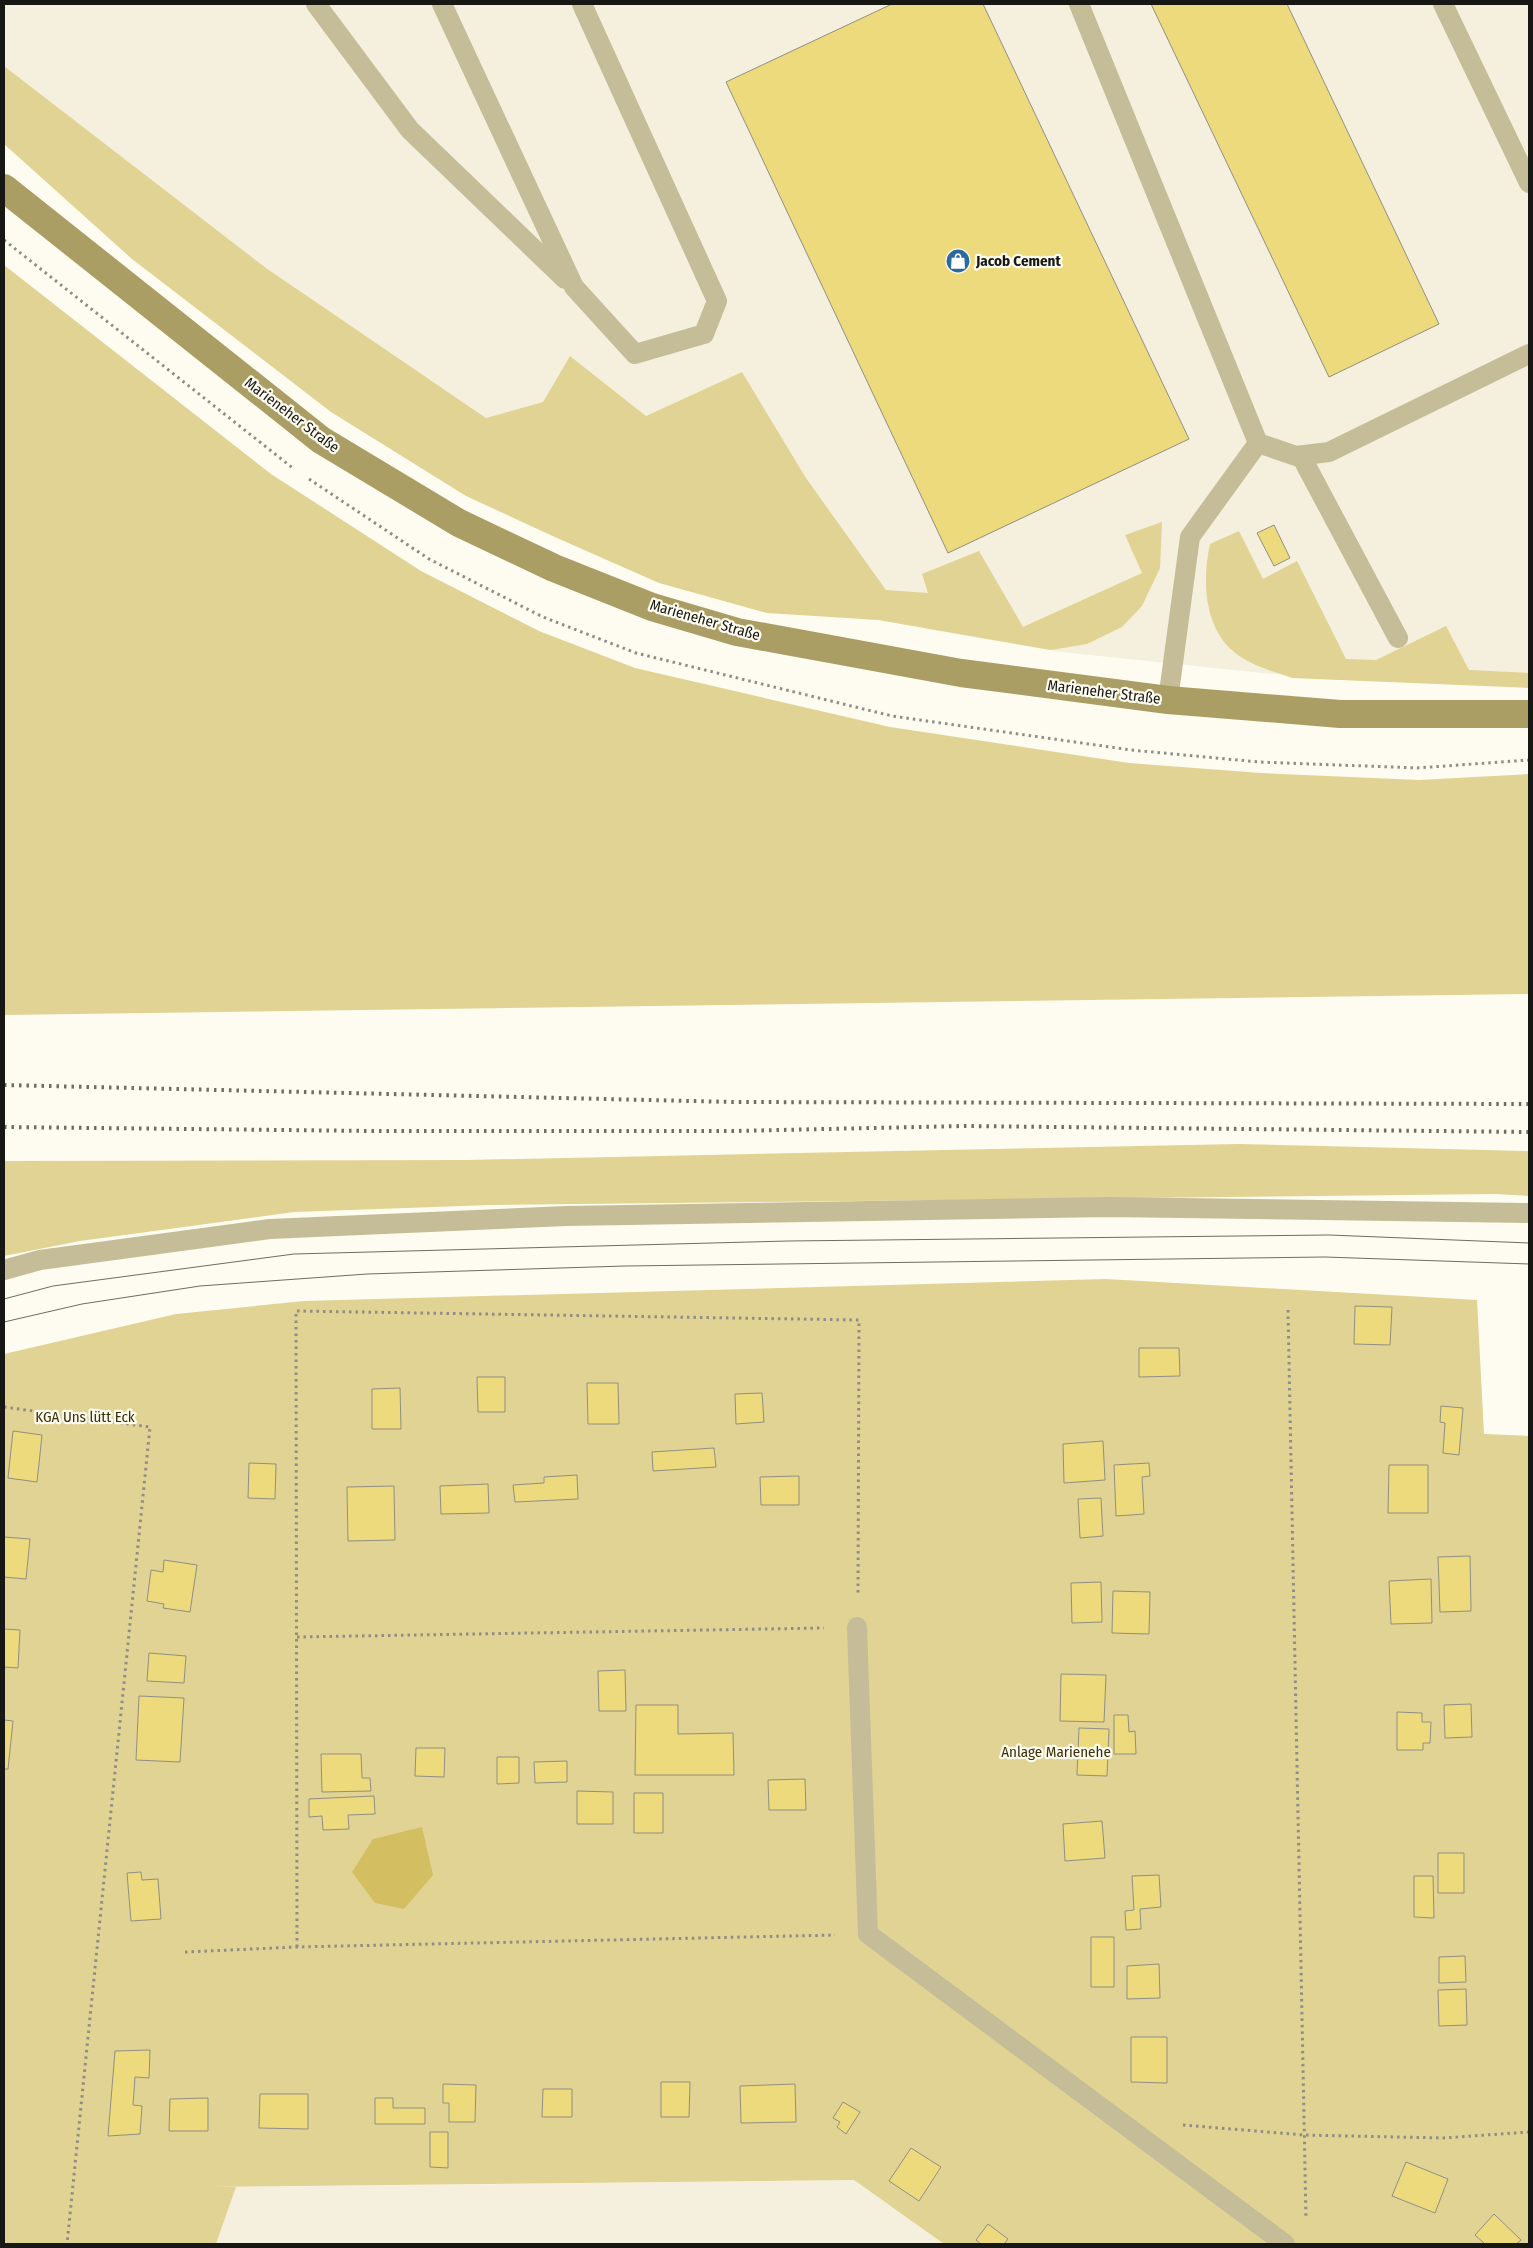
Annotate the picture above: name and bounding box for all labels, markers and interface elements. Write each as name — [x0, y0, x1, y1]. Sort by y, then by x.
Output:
shop icon: Jacob Cement — [945, 248, 971, 274]
place label: Jacob Cement — [975, 252, 1061, 270]
street label: Marieneher Straße — [241, 374, 343, 456]
street label: Marieneher Straße — [648, 596, 762, 644]
street label: Marieneher Straße — [1046, 676, 1162, 708]
park label: KGA Uns lütt Eck — [35, 1408, 135, 1426]
park label: Anlage Marienehe — [1001, 1743, 1111, 1761]

